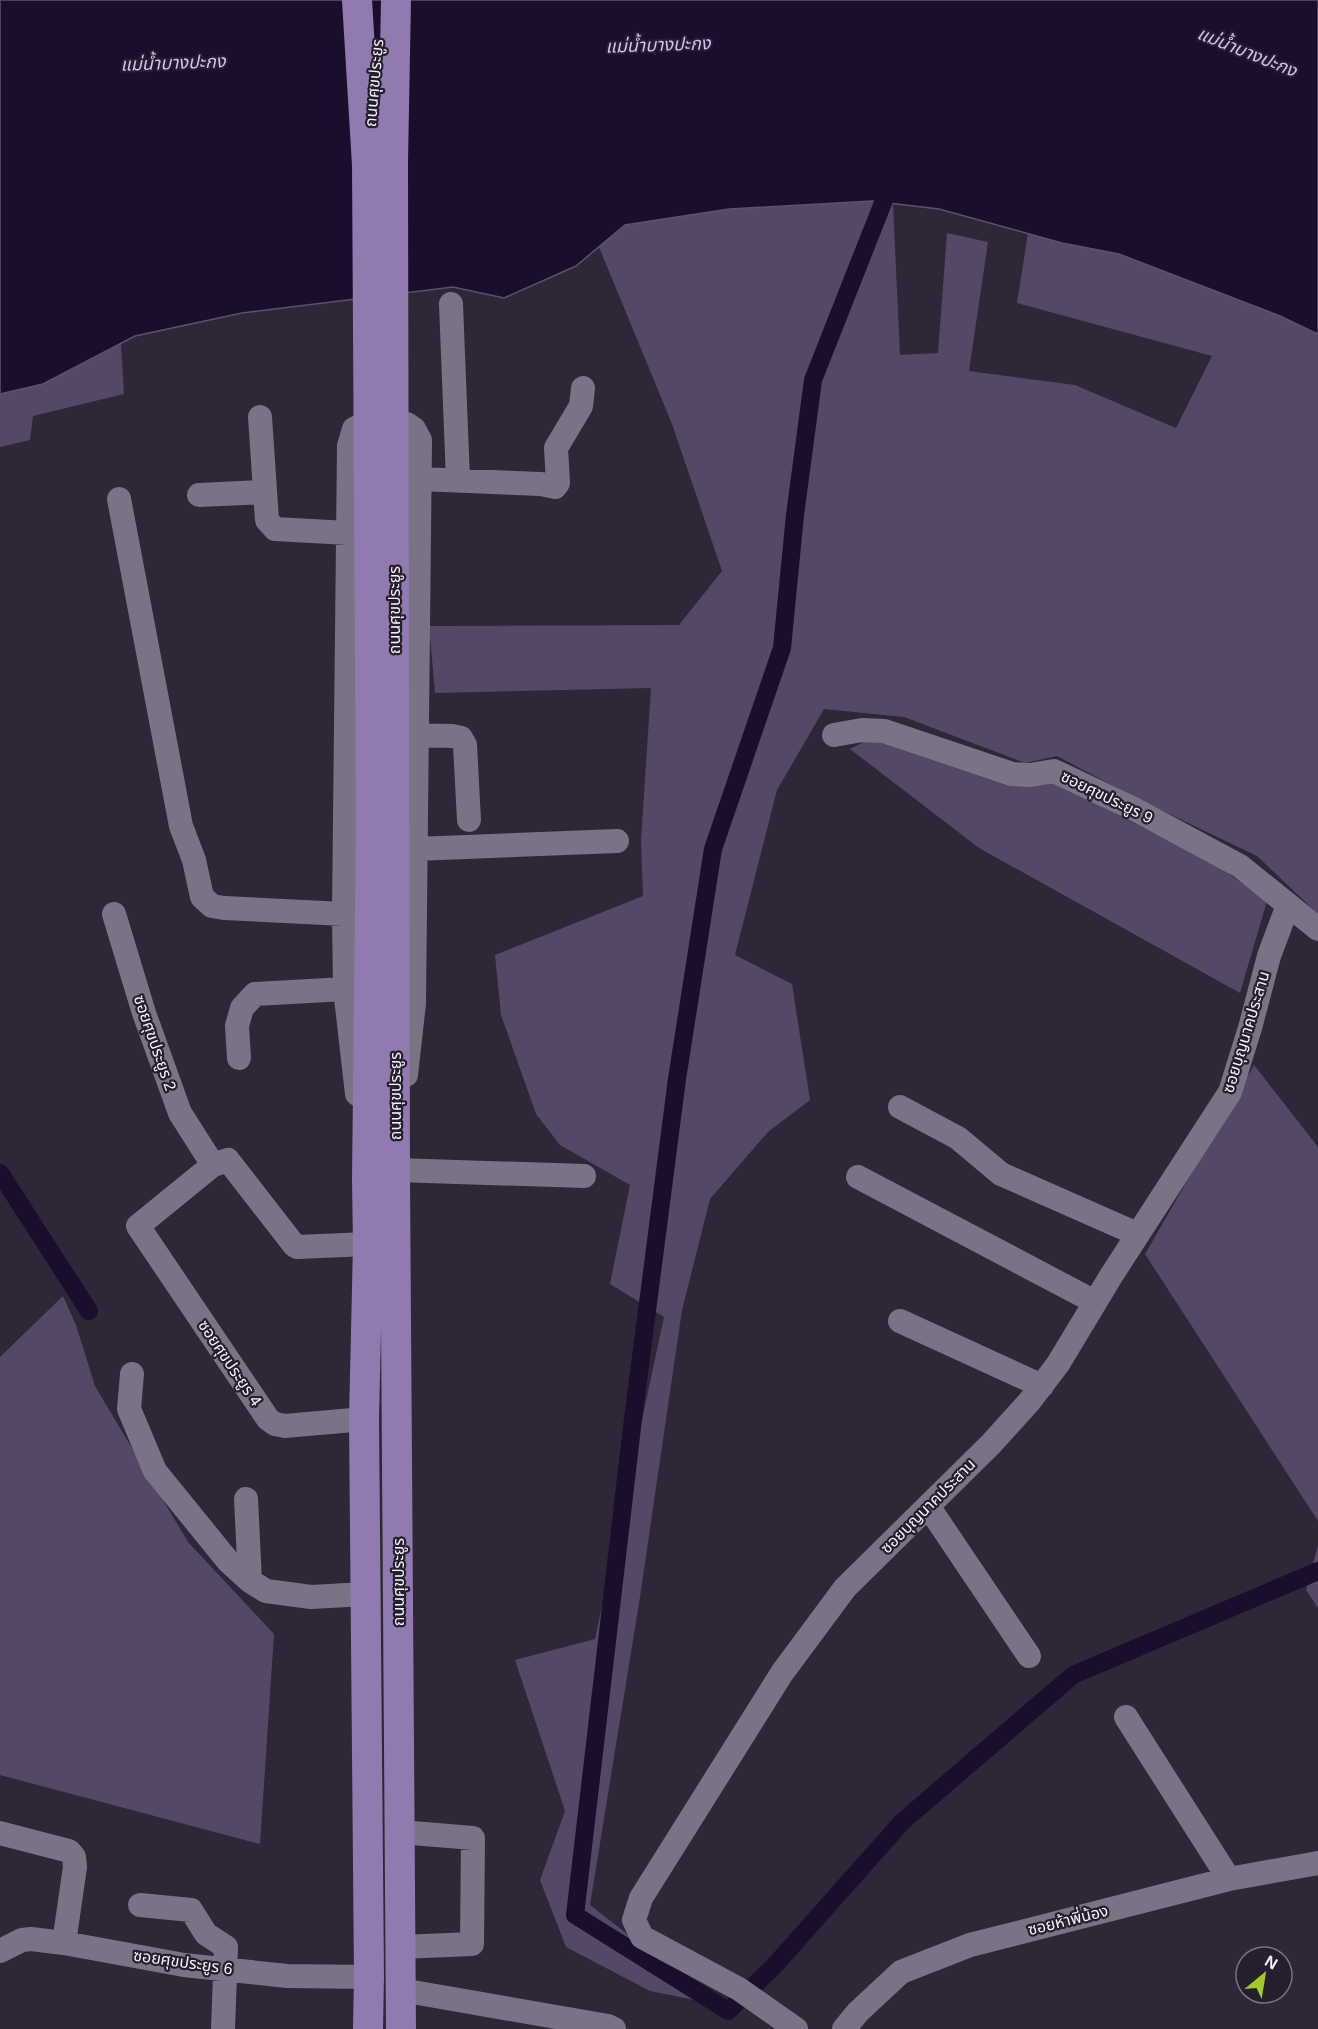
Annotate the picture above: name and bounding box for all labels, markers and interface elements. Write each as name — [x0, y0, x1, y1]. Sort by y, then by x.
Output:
water label: แม่น้ำบางปะกง — [1195, 20, 1302, 81]
water label: แม่น้ำบางปะกง — [605, 30, 712, 57]
street label: ถนนศุขประยูร — [362, 38, 387, 128]
water label: แม่น้ำบางปะกง — [120, 48, 227, 75]
street label: ถนนศุขประยูร — [386, 566, 404, 654]
street label: ซอยศุขประยูร 9 — [1058, 767, 1156, 827]
street label: ซอยบุญนาคประสาน — [1219, 969, 1274, 1095]
street label: ซอยศุขประยูร 2 — [130, 993, 179, 1093]
street label: ถนนศุขประยูร — [387, 1052, 405, 1140]
street label: ซอยศุขประยูร 4 — [194, 1317, 265, 1410]
street label: ซอยบุญนาคประสาน — [877, 1455, 979, 1557]
street label: ถนนศุขประยูร — [390, 1538, 408, 1626]
street label: ซอยห้าพี่น้อง — [1025, 1899, 1110, 1938]
north arrow — [1234, 1945, 1294, 2005]
street label: ซอยศุขประยูร 6 — [132, 1947, 234, 1978]
text: N — [1262, 1952, 1281, 1973]

